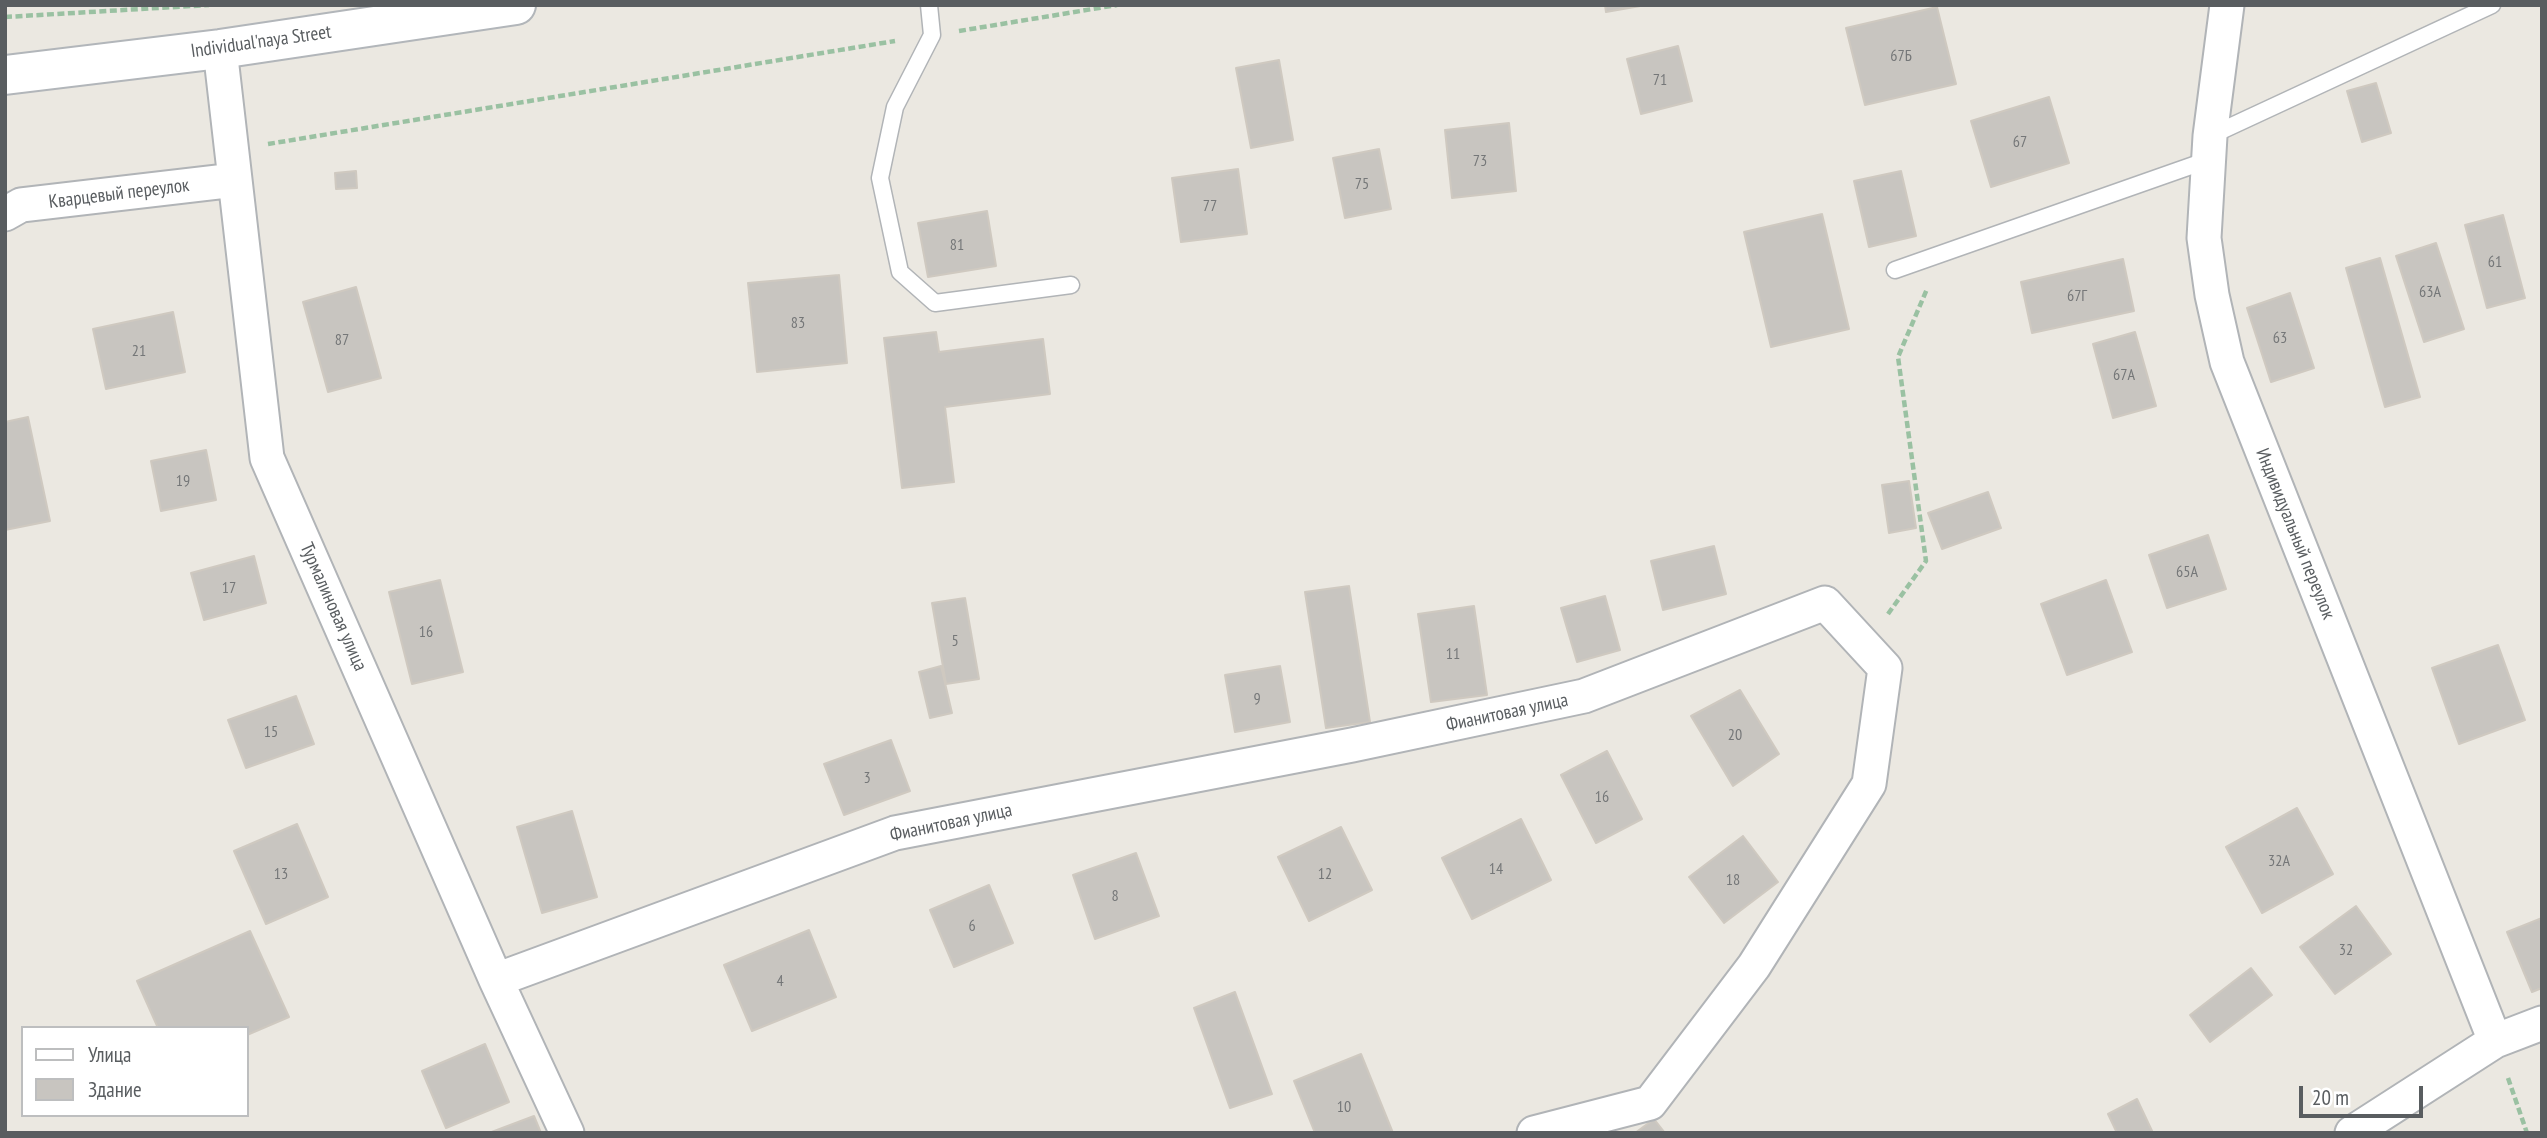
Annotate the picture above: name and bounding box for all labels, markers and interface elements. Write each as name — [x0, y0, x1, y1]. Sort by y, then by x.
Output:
street label: Individual'naya Street — [189, 21, 333, 63]
house number: 67Б — [1890, 46, 1912, 66]
house number: 71 — [1653, 70, 1667, 90]
house number: 67 — [2013, 132, 2027, 152]
house number: 73 — [1473, 151, 1487, 171]
street label: Кварцевый переулок — [47, 174, 191, 214]
house number: 75 — [1355, 174, 1369, 194]
house number: 77 — [1203, 196, 1217, 216]
house number: 81 — [950, 235, 964, 255]
house number: 61 — [2488, 252, 2502, 272]
house number: 63А — [2419, 282, 2441, 302]
house number: 67Г — [2067, 286, 2087, 306]
house number: 83 — [791, 313, 805, 333]
house number: 63 — [2273, 328, 2287, 348]
house number: 87 — [335, 330, 349, 350]
house number: 21 — [132, 341, 146, 361]
house number: 67А — [2113, 365, 2135, 385]
street label: Индивидуальный переулок — [2250, 445, 2340, 623]
house number: 19 — [176, 471, 190, 491]
street label: Турмалиновая улица — [295, 540, 371, 674]
house number: 65А — [2176, 562, 2198, 582]
house number: 17 — [222, 578, 236, 598]
house number: 16 — [419, 622, 433, 642]
house number: 5 — [951, 631, 959, 651]
house number: 11 — [1446, 644, 1460, 664]
house number: 9 — [1253, 689, 1261, 709]
street label: Фианитовая улица — [1444, 689, 1570, 737]
house number: 15 — [264, 722, 278, 742]
house number: 20 — [1728, 725, 1742, 745]
house number: 3 — [863, 768, 871, 788]
house number: 16 — [1595, 787, 1609, 807]
street label: Фианитовая улица — [888, 799, 1014, 847]
house number: 32А — [2268, 851, 2290, 871]
house number: 14 — [1489, 859, 1503, 879]
house number: 13 — [274, 864, 288, 884]
house number: 12 — [1318, 864, 1332, 884]
house number: 18 — [1726, 870, 1740, 890]
house number: 8 — [1111, 886, 1119, 906]
house number: 6 — [968, 916, 976, 936]
house number: 32 — [2339, 940, 2353, 960]
house number: 4 — [776, 971, 784, 991]
legend — [21, 1026, 248, 1117]
text: Улица — [88, 1041, 131, 1068]
scale bar — [2302, 1072, 2426, 1116]
text: Здание — [88, 1076, 142, 1103]
text: 20 m — [2312, 1084, 2349, 1111]
house number: 10 — [1337, 1097, 1351, 1117]

